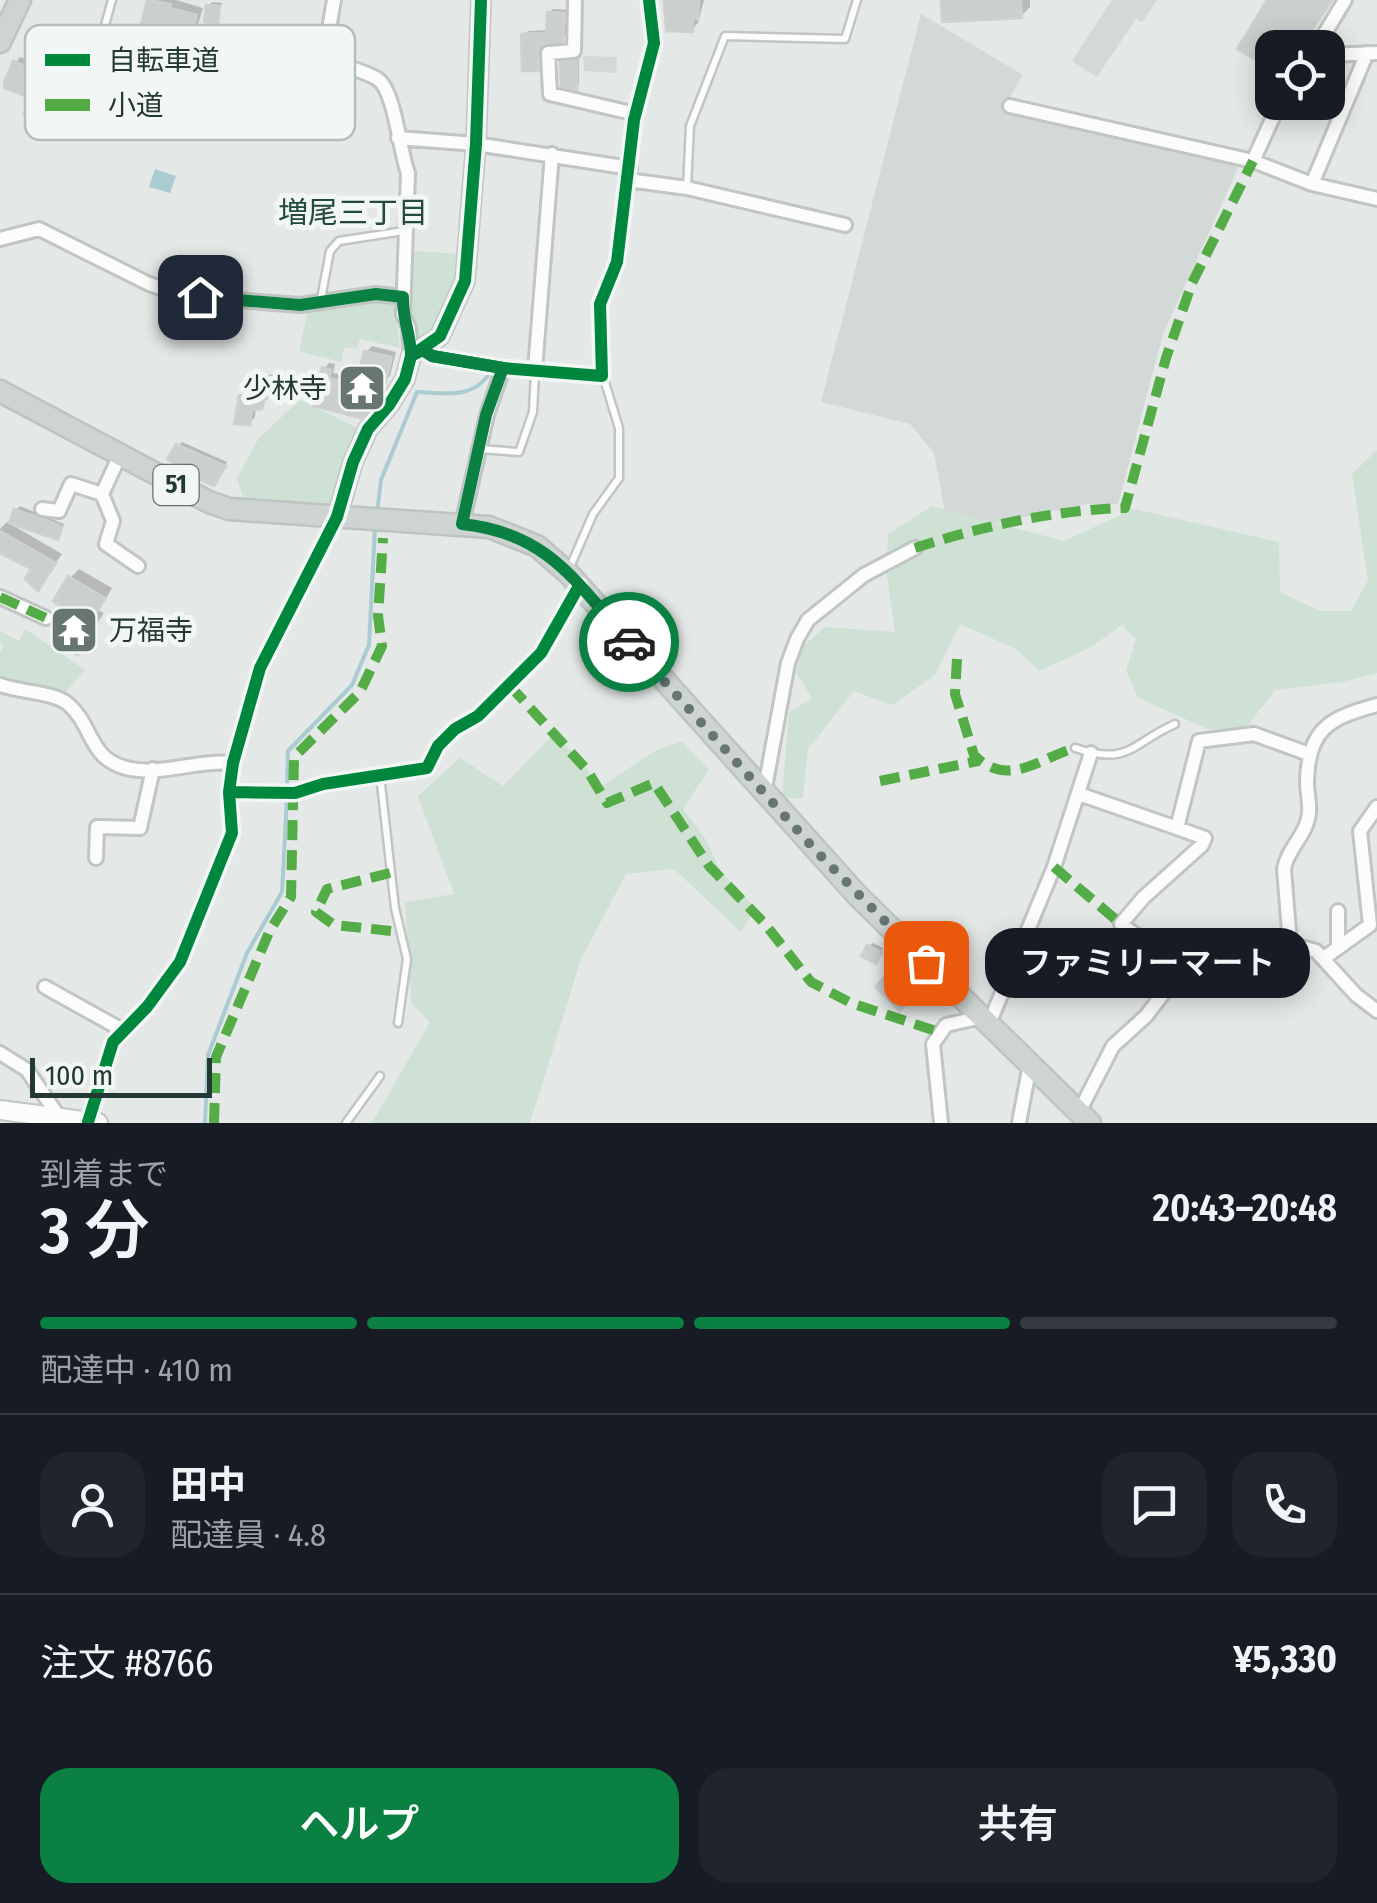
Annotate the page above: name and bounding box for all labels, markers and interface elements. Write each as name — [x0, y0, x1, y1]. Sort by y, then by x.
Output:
legend — [25, 25, 355, 140]
map controls — [1255, 30, 1345, 120]
button: locate — [1255, 30, 1345, 120]
text: 自転車道 — [108, 44, 220, 77]
text: 小道 — [108, 89, 164, 122]
district label: 増尾三丁目 — [278, 195, 428, 231]
pin — [158, 255, 243, 340]
icon: home — [173, 270, 228, 325]
temple icon: 少林寺 — [336, 362, 388, 414]
place label: 少林寺 — [243, 372, 327, 405]
road number: 51 — [154, 465, 198, 505]
courier — [579, 592, 679, 692]
temple icon: 万福寺 — [48, 604, 100, 656]
place label: 万福寺 — [109, 614, 193, 647]
icon: car — [602, 615, 657, 670]
pin — [884, 921, 969, 1006]
callout: ファミリーマート — [986, 928, 1311, 998]
icon: bag — [899, 936, 954, 991]
text: ファミリーマート — [1019, 944, 1276, 982]
scale bar — [30, 1053, 212, 1098]
text: 100 m — [45, 1059, 113, 1092]
text: 到着まで — [40, 1155, 168, 1193]
text: 20:43–20:48 — [1152, 1185, 1337, 1231]
text: 3 分 — [40, 1192, 149, 1270]
text: 配達中 · 410 m — [40, 1351, 233, 1389]
button: person — [40, 1452, 145, 1557]
button: chat — [1102, 1452, 1207, 1557]
button: phone — [1232, 1452, 1337, 1557]
text: 田中 — [170, 1462, 246, 1508]
text: 配達員 · 4.8 — [170, 1516, 326, 1554]
text: ¥5,330 — [1233, 1636, 1337, 1682]
text: 注文 #8766 — [40, 1640, 214, 1686]
button: ヘルプ — [40, 1768, 679, 1883]
button: 共有 — [699, 1768, 1337, 1883]

